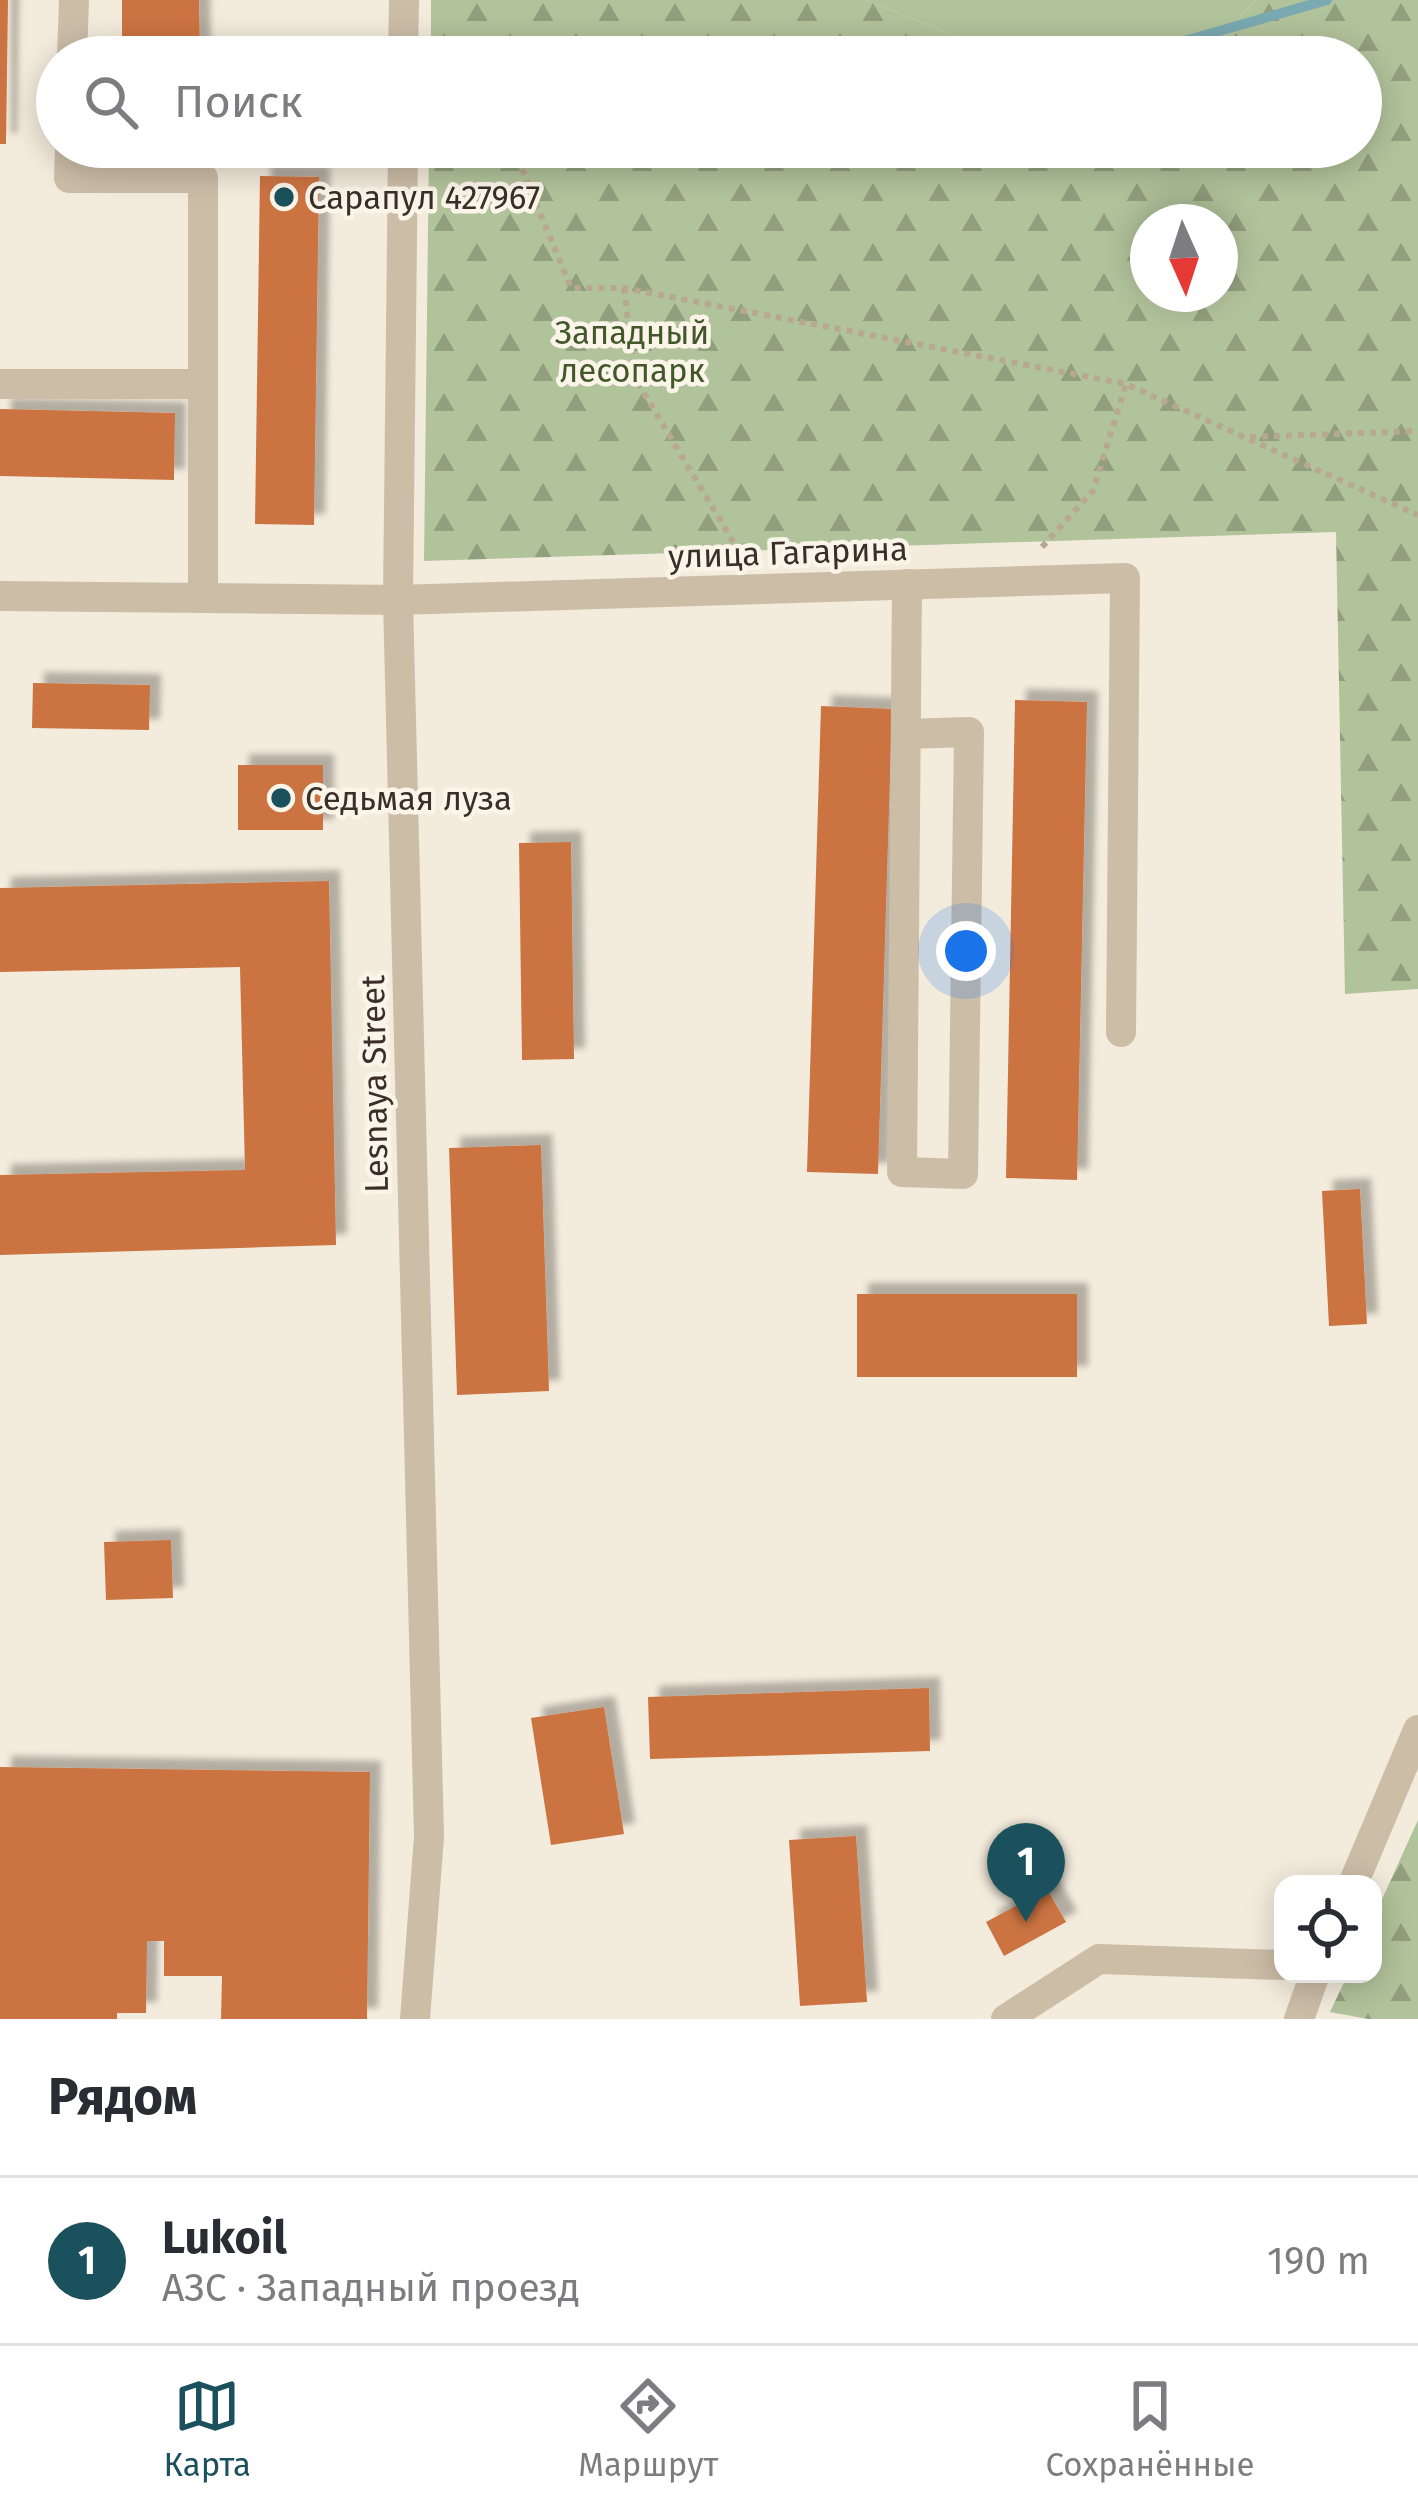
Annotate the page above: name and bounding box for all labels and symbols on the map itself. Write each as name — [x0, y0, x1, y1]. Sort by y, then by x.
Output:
place label: Сарапул 427967 — [308, 178, 540, 218]
marker: Сарапул 427967 — [271, 184, 297, 210]
north arrow — [1130, 204, 1238, 312]
park label: Западный лесопарк — [555, 313, 709, 391]
street label: улица Гагарина — [668, 529, 909, 577]
place label: Седьмая луза — [305, 779, 512, 819]
marker: Седьмая луза — [268, 785, 294, 811]
your location — [936, 921, 996, 981]
street label: Lesnaya Street — [353, 975, 397, 1193]
pin: 1 — [987, 1823, 1065, 1922]

